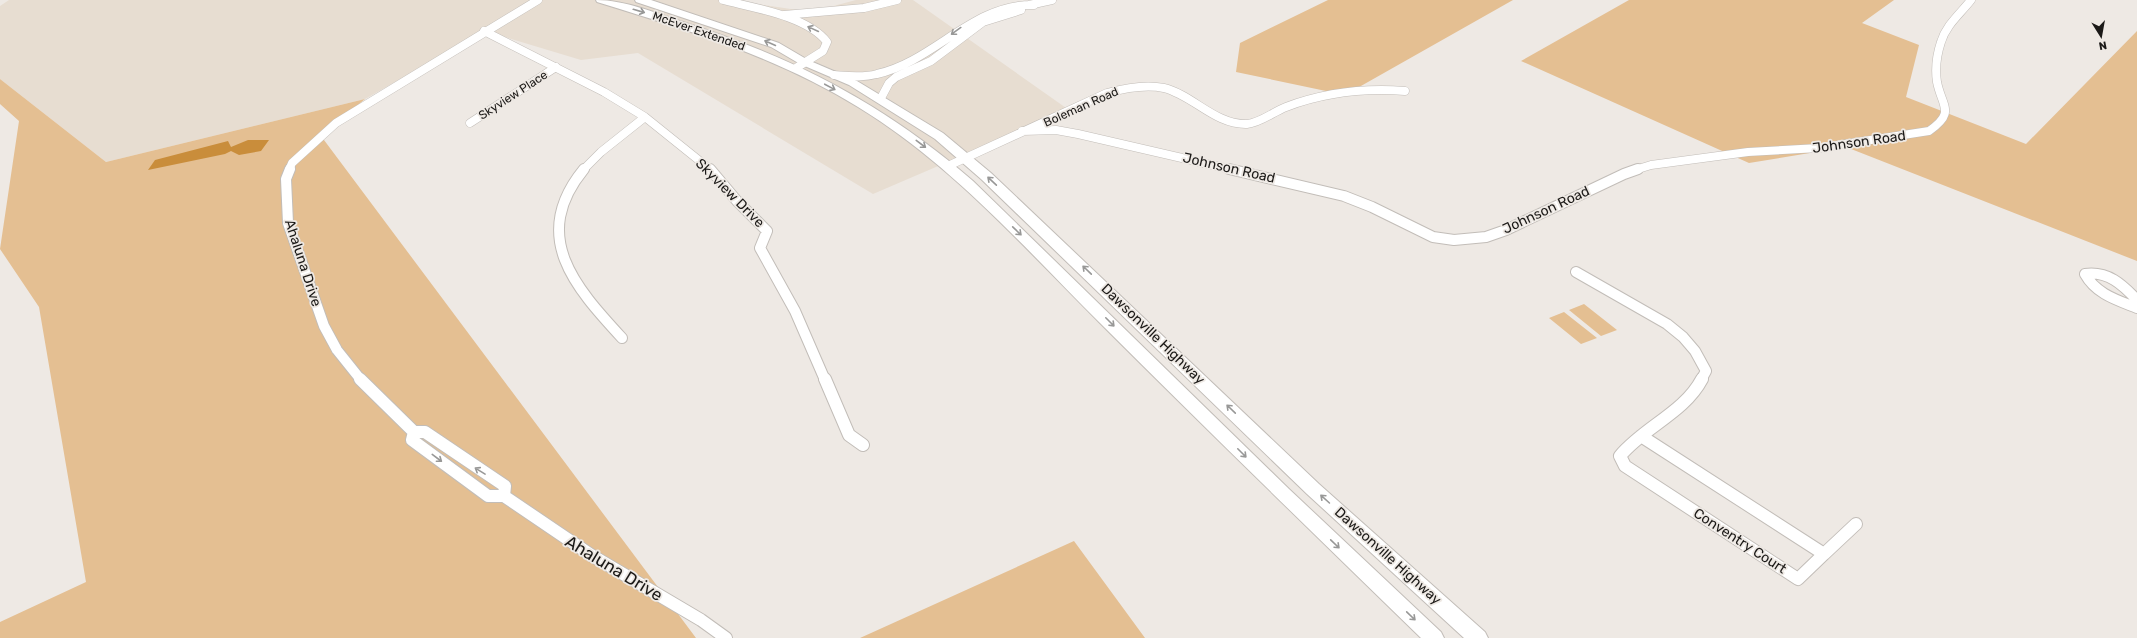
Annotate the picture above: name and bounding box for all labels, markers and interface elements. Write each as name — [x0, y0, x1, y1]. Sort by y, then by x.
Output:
one-way arrow — [632, 8, 645, 15]
street label: McEver Extended — [651, 9, 747, 53]
north arrow — [2081, 16, 2121, 56]
one-way arrow — [807, 25, 819, 32]
one-way arrow — [951, 27, 962, 35]
text: N — [2098, 38, 2108, 52]
one-way arrow — [764, 39, 776, 46]
street label: Skyview Place — [476, 67, 550, 122]
one-way arrow — [824, 83, 836, 91]
street label: Boleman Road — [1041, 84, 1121, 130]
street label: Johnson Road — [1811, 127, 1907, 157]
one-way arrow — [916, 140, 927, 148]
street label: Johnson Road — [1181, 149, 1277, 187]
street label: Skyview Drive — [692, 155, 768, 231]
one-way arrow — [987, 177, 997, 186]
street label: Johnson Road — [1500, 182, 1592, 238]
street label: Ahaluna Drive — [281, 217, 325, 309]
one-way arrow — [1012, 226, 1022, 236]
one-way arrow — [1082, 266, 1092, 275]
street label: Dawsonville Highway — [1098, 280, 1209, 388]
one-way arrow — [1105, 317, 1115, 327]
one-way arrow — [1226, 404, 1236, 414]
one-way arrow — [1237, 448, 1247, 458]
one-way arrow — [431, 454, 442, 462]
one-way arrow — [475, 467, 486, 475]
one-way arrow — [1320, 495, 1330, 504]
street label: Dawsonville Highway — [1331, 504, 1445, 609]
street label: Conventry Court — [1690, 505, 1790, 578]
street label: Ahaluna Drive — [562, 531, 666, 605]
one-way arrow — [1330, 539, 1340, 549]
one-way arrow — [1406, 611, 1416, 621]

